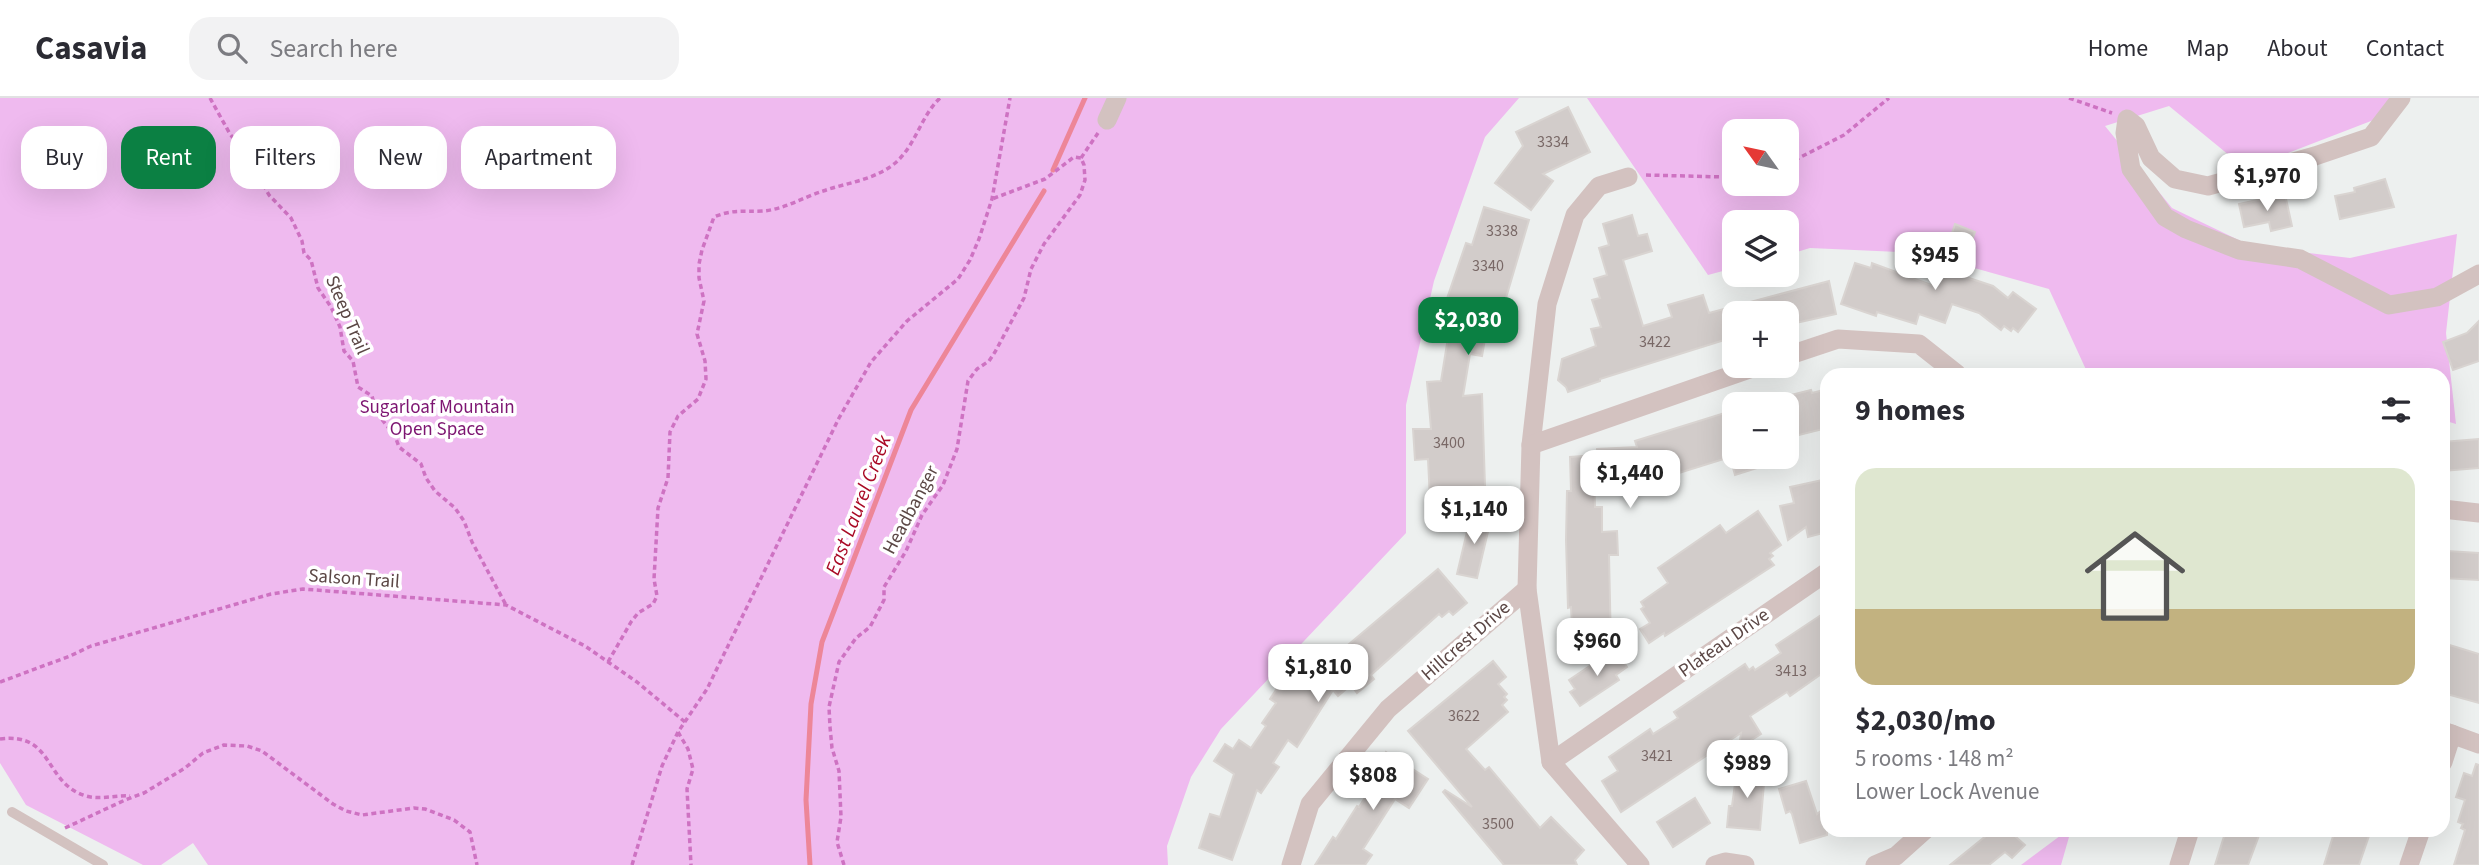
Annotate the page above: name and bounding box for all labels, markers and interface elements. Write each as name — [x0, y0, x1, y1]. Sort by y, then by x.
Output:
search box — [189, 17, 679, 80]
text: Casavia — [35, 25, 147, 72]
icon: search — [213, 29, 251, 67]
text: Search here — [269, 30, 398, 67]
text: Home — [2088, 31, 2148, 66]
text: Map — [2186, 31, 2229, 66]
text: About — [2267, 31, 2328, 66]
text: Contact — [2366, 31, 2444, 66]
north arrow — [1722, 119, 1799, 196]
map controls — [1722, 119, 1799, 469]
chip: Buy — [21, 126, 107, 189]
chip: Rent — [121, 126, 216, 189]
chip: Filters — [230, 126, 340, 189]
chip: New — [354, 126, 447, 189]
chip: Apartment — [461, 126, 616, 189]
house number: 3334 — [1537, 131, 1569, 153]
pin: $1,970 — [2210, 153, 2324, 213]
text: $1,970 — [2233, 159, 2301, 192]
button: layers — [1722, 210, 1799, 287]
house number: 3338 — [1486, 220, 1518, 242]
pin: $945 — [1894, 232, 1976, 292]
text: $945 — [1911, 238, 1959, 271]
house number: 3340 — [1472, 255, 1504, 277]
street label: Steep Trail — [318, 271, 376, 359]
pin: $2,030 — [1411, 298, 1525, 357]
button: + — [1722, 301, 1799, 378]
text: $2,030 — [1434, 303, 1502, 336]
house number: 3422 — [1639, 331, 1671, 353]
text: 9 homes — [1855, 389, 1965, 432]
icon: filters — [2377, 391, 2415, 429]
button: − — [1722, 392, 1799, 469]
park label: Sugarloaf Mountain Open Space — [359, 394, 515, 443]
water label: East Laurel Creek — [817, 430, 899, 579]
house number: 3400 — [1433, 432, 1465, 454]
pin: $1,440 — [1573, 450, 1687, 510]
text: $1,440 — [1596, 456, 1664, 489]
street label: Headbanger — [876, 460, 946, 559]
pin: $1,140 — [1417, 486, 1531, 546]
text: $1,140 — [1440, 492, 1508, 525]
icon: home — [2072, 513, 2198, 639]
street label: Salson Trail — [307, 562, 401, 596]
street label: Hillcrest Drive — [1416, 595, 1516, 687]
street label: Plateau Drive — [1673, 602, 1775, 684]
pin: $960 — [1556, 618, 1638, 678]
text: $960 — [1573, 624, 1621, 657]
pin: $1,810 — [1261, 644, 1375, 704]
text: $1,810 — [1284, 650, 1352, 683]
house number: 3413 — [1775, 660, 1807, 682]
text: $2,030/mo — [1855, 699, 1996, 742]
house number: 3622 — [1448, 705, 1480, 727]
pin: $989 — [1706, 740, 1788, 800]
text: 5 rooms · 148 m² — [1855, 742, 2014, 775]
house number: 3421 — [1641, 745, 1673, 767]
text: $989 — [1723, 746, 1771, 779]
pin: $808 — [1332, 752, 1414, 812]
text: $808 — [1349, 758, 1397, 791]
text: Lower Lock Avenue — [1855, 775, 2039, 808]
house number: 3500 — [1482, 813, 1514, 835]

